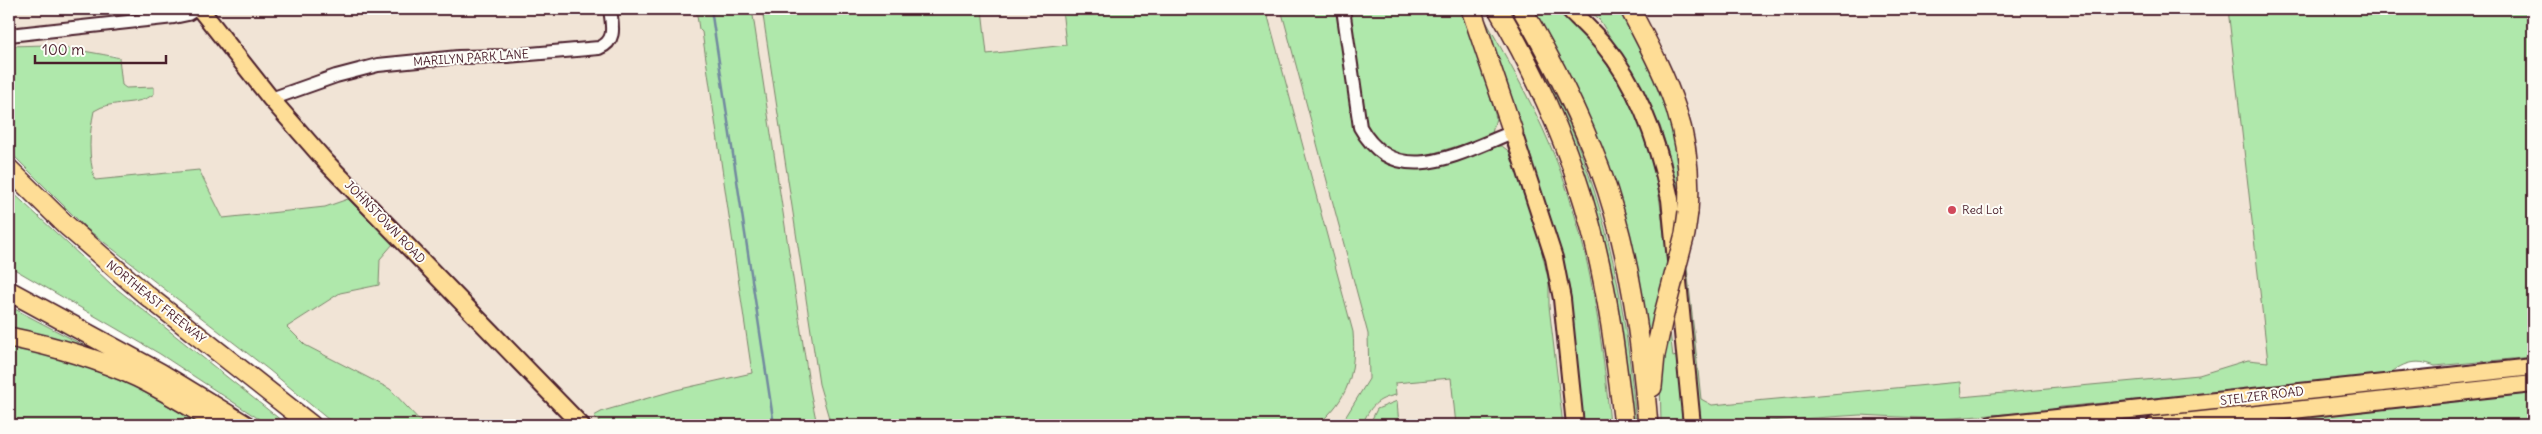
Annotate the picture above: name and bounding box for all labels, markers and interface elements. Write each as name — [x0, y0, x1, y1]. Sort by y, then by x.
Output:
scale bar — [35, 32, 166, 64]
text: 100 m — [42, 40, 84, 59]
street label: MARILYN PARK LANE — [413, 46, 529, 69]
street label: JOHNSTOWN ROAD — [342, 177, 429, 266]
place label: Red Lot — [1962, 202, 2003, 217]
marker: Red Lot — [1946, 204, 1958, 216]
street label: NORTHEAST FREEWAY — [104, 257, 209, 346]
street label: STELZER ROAD — [2219, 383, 2305, 408]

